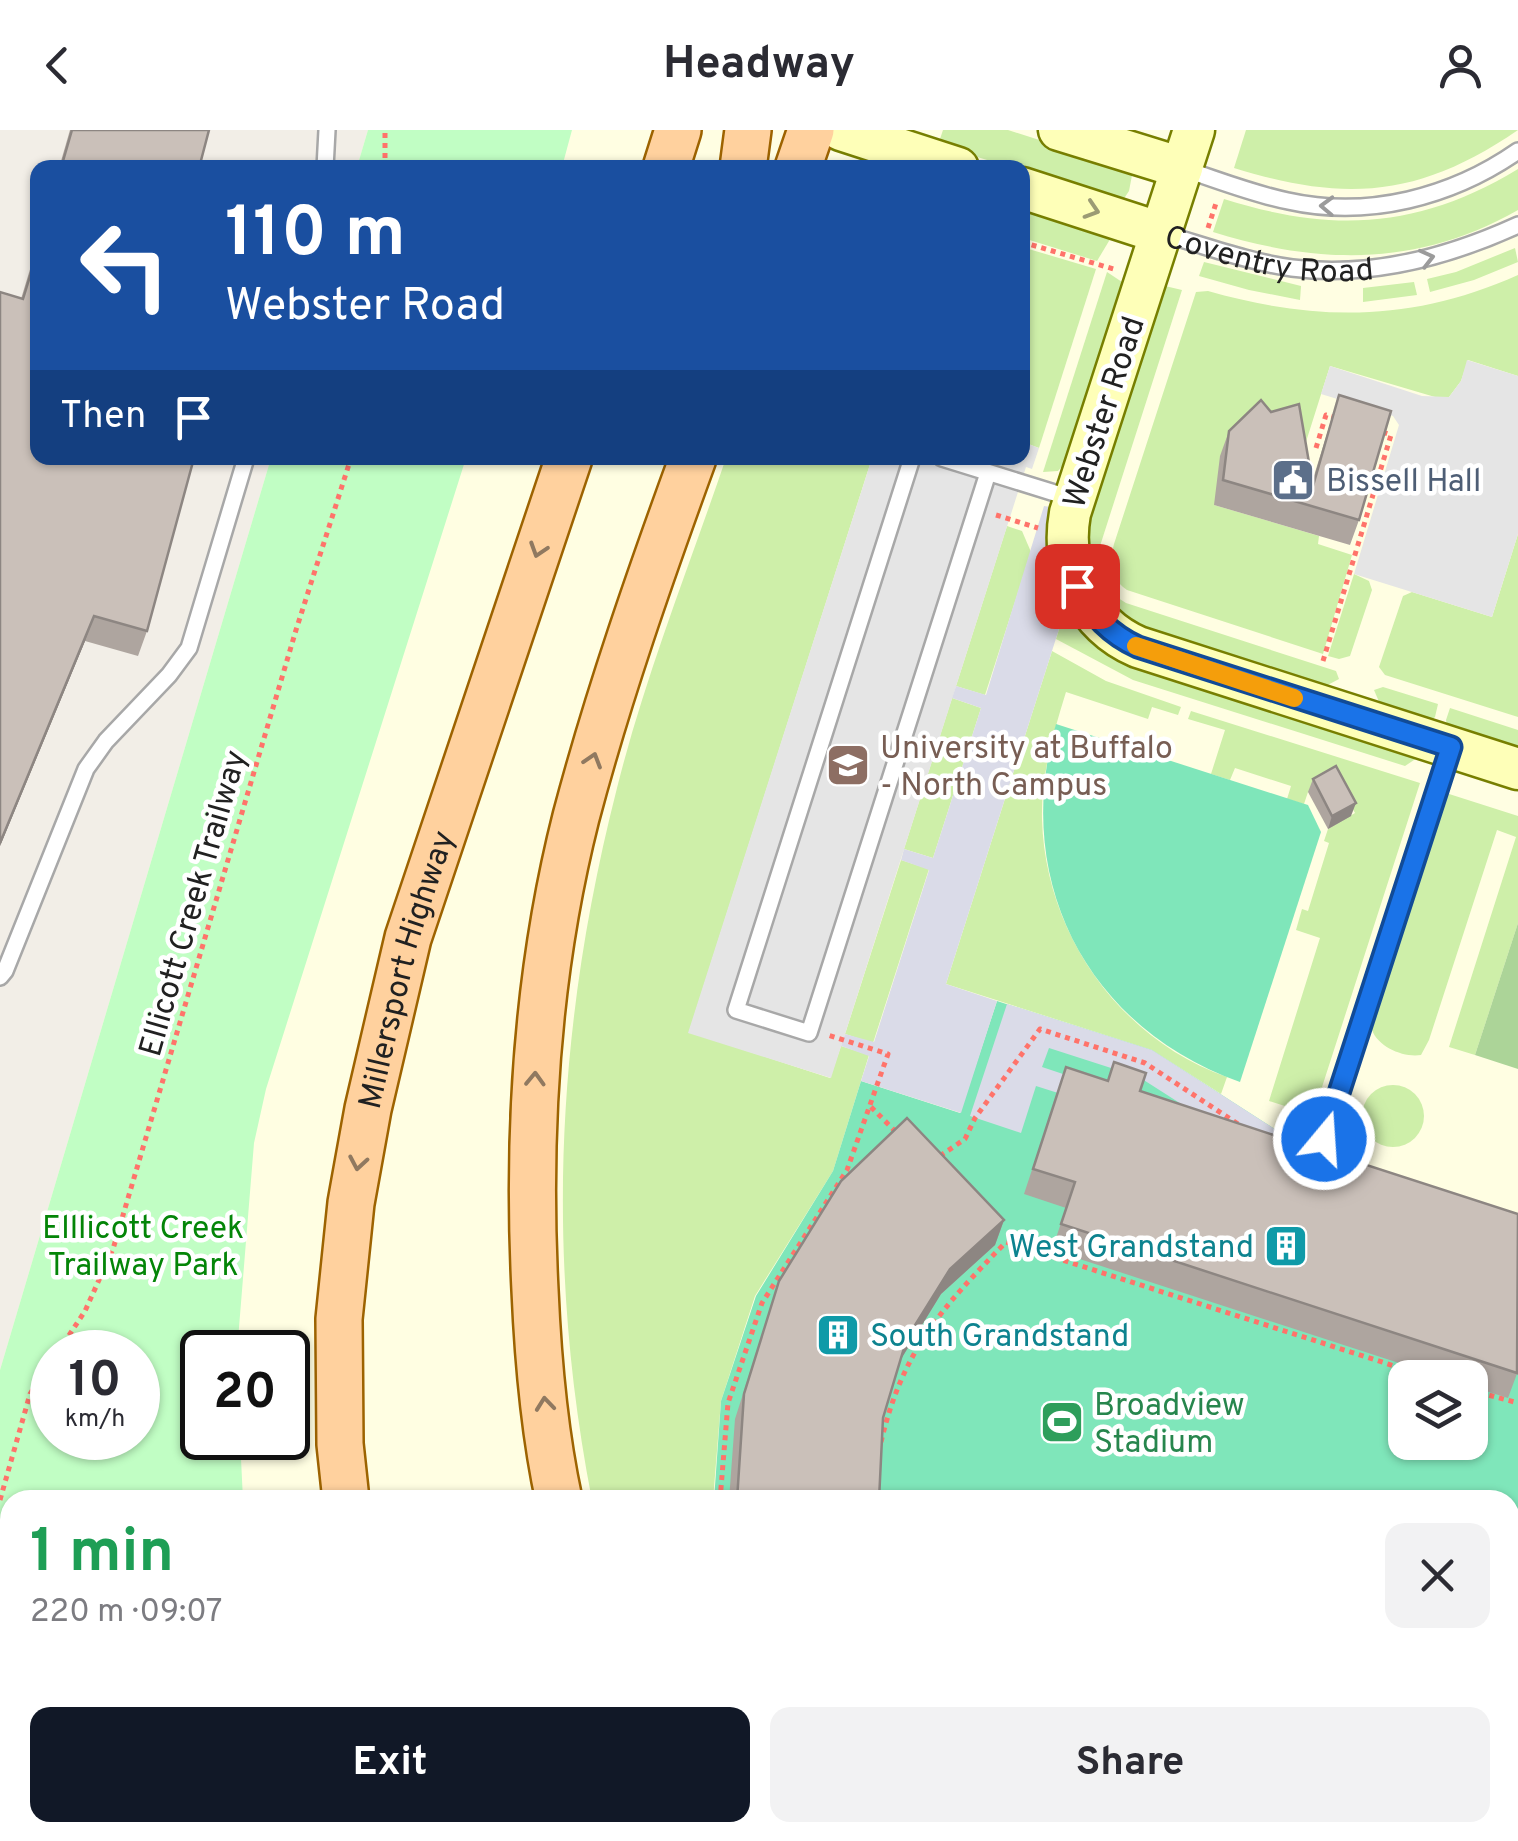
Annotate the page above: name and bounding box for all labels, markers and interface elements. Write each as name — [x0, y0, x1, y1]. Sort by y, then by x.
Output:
text: Headway — [663, 37, 855, 94]
icon: back — [30, 38, 85, 93]
icon: person — [1433, 38, 1488, 93]
text: 110 m — [225, 192, 406, 281]
one-way arrow — [1319, 195, 1335, 216]
one-way arrow — [1082, 199, 1099, 219]
icon: left — [60, 200, 190, 330]
street label: Coventry Road — [1159, 218, 1375, 294]
one-way arrow — [1418, 249, 1435, 270]
text: Webster Road — [225, 279, 505, 336]
street label: Webster Road — [1056, 312, 1156, 514]
icon: arrive — [166, 390, 221, 445]
text: Then — [60, 393, 146, 442]
public building icon: Bissell Hall — [1270, 457, 1316, 503]
place label: Bissell Hall — [1326, 463, 1481, 503]
one-way arrow — [529, 541, 549, 558]
pin — [1035, 544, 1120, 629]
icon: arrive — [1050, 559, 1105, 614]
place label: University at Buffalo - North Campus — [880, 730, 1173, 807]
school or university icon: University at Buffalo - North Campus — [825, 742, 871, 788]
street label: Ellicott Creek Trailway — [132, 746, 258, 1062]
one-way arrow — [581, 753, 602, 770]
street label: Millersport Highway — [352, 826, 466, 1113]
one-way arrow — [525, 1071, 546, 1087]
position arrow — [1272, 1087, 1376, 1191]
one-way arrow — [348, 1155, 369, 1172]
park label: Elllicott Creek Trailway Park — [42, 1210, 244, 1287]
building icon: West Grandstand — [1263, 1223, 1309, 1269]
place label: West Grandstand — [1009, 1229, 1254, 1269]
building icon: South Grandstand — [815, 1312, 861, 1358]
place label: South Grandstand — [870, 1318, 1129, 1358]
speed limit sign: 20 — [180, 1330, 310, 1460]
text: 10 — [69, 1351, 121, 1414]
map controls — [1388, 1360, 1488, 1460]
button: layers — [1388, 1360, 1488, 1460]
place label: Broadview Stadium — [1094, 1387, 1245, 1464]
one-way arrow — [535, 1395, 556, 1411]
sports icon: Broadview Stadium — [1039, 1399, 1085, 1445]
text: km/h — [65, 1404, 125, 1436]
text: 1 min — [30, 1517, 174, 1593]
button: close — [1385, 1523, 1490, 1628]
text: 220 m · 09:07 — [30, 1593, 223, 1633]
button: Exit — [30, 1707, 750, 1822]
button: Share — [770, 1707, 1490, 1822]

